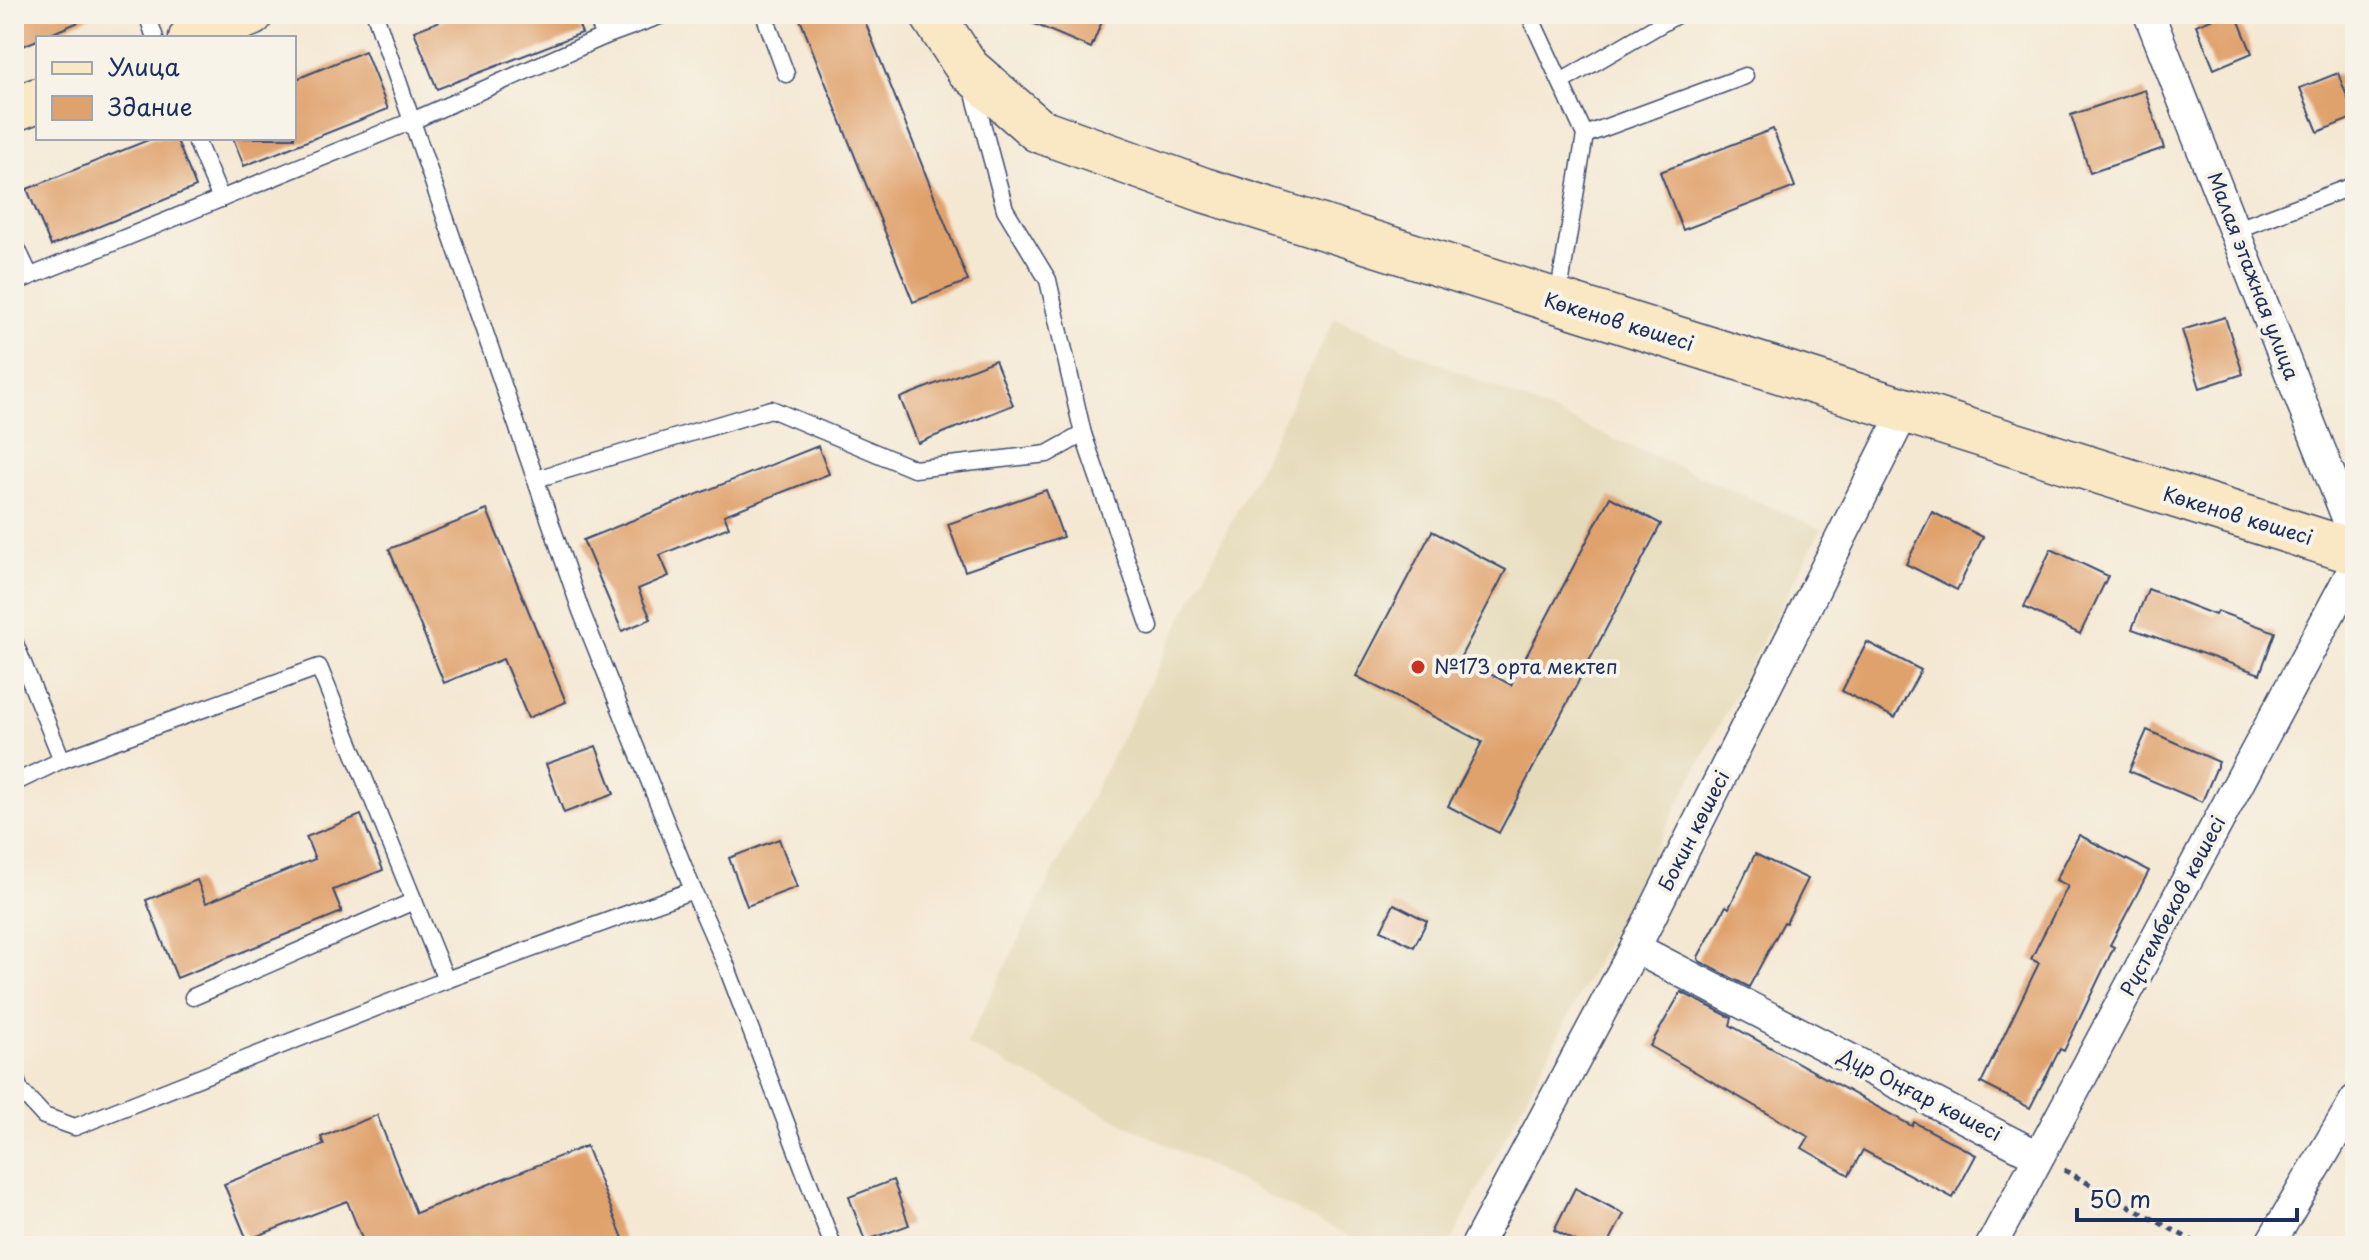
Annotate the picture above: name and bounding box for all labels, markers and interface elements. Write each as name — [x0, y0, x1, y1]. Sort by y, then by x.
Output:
legend — [36, 36, 296, 140]
text: Улица — [108, 48, 180, 84]
text: Здание — [108, 88, 193, 124]
street label: Малая этажная улица — [2200, 167, 2308, 384]
street label: Көкенов көшесі — [1541, 284, 1698, 358]
street label: Көкенов көшесі — [2160, 478, 2317, 552]
place label: №173 орта мектеп — [1434, 651, 1618, 681]
marker: №173 орта мектеп — [1409, 658, 1427, 676]
street label: Бокин көшесі — [1650, 765, 1736, 896]
street label: Рүстембеков көшесі — [2112, 810, 2232, 1001]
street label: Дүр Оңғар көшесі — [1833, 1040, 2007, 1148]
scale bar — [2077, 1172, 2297, 1222]
text: 50 m — [2089, 1180, 2151, 1216]

